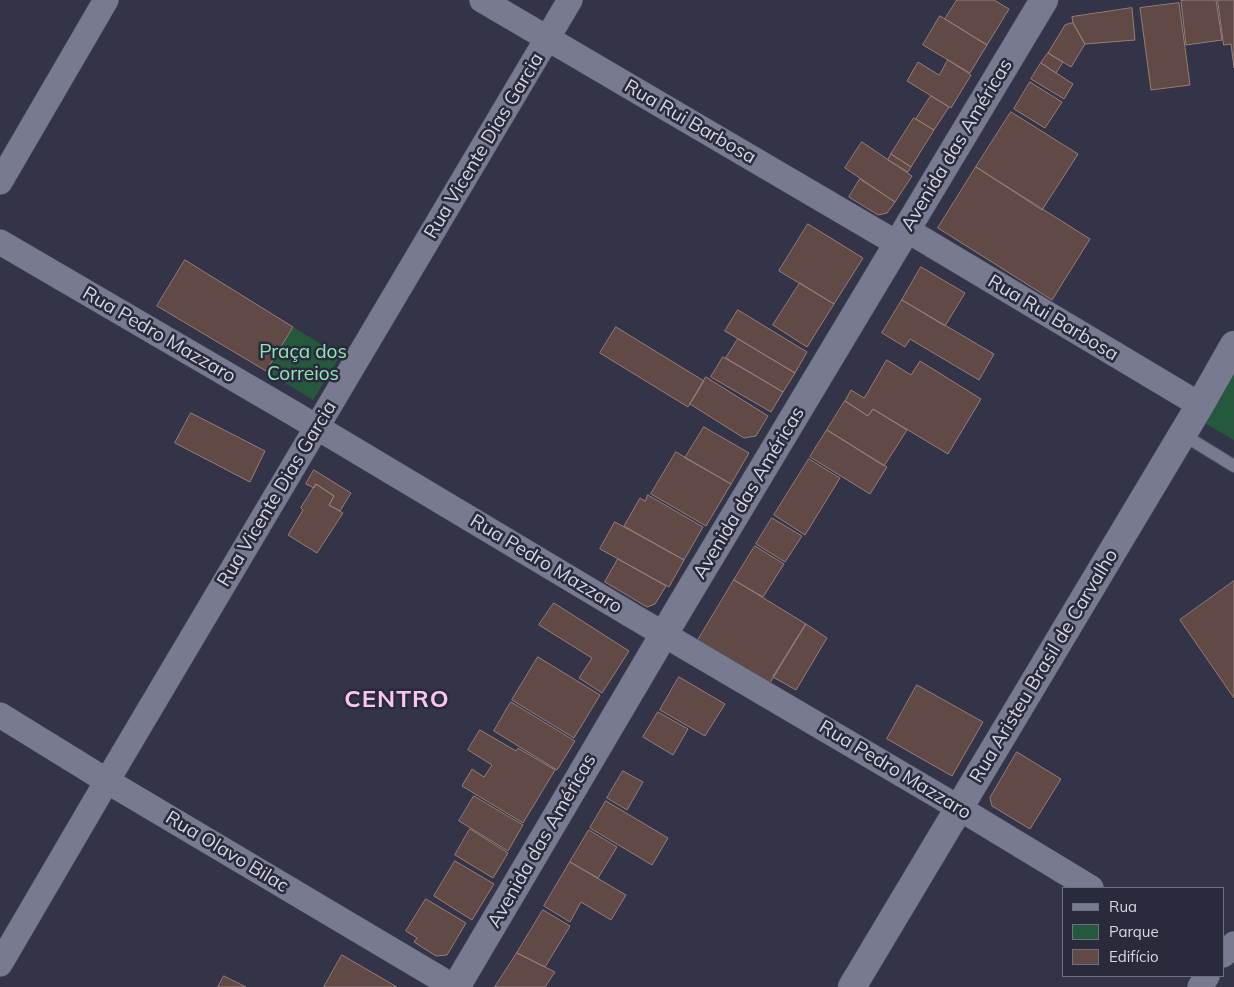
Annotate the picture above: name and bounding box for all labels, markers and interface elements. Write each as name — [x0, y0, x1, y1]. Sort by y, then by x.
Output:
street label: Rua Vicente Dias Garcia — [419, 49, 549, 243]
street label: Avenida das Américas — [897, 55, 1017, 235]
street label: Rua Rui Barbosa — [620, 75, 760, 169]
street label: Rua Rui Barbosa — [984, 270, 1122, 366]
street label: Rua Pedro Mazzaro — [78, 282, 240, 388]
park label: Praça dos Correios — [259, 341, 347, 385]
street label: Rua Vicente Dias Garcia — [212, 397, 342, 591]
street label: Avenida das Américas — [689, 403, 809, 583]
street label: Rua Pedro Mazzaro — [466, 510, 626, 618]
street label: Rua Aristeu Brasil de Carvalho — [965, 545, 1123, 787]
district label: CENTRO — [344, 686, 450, 714]
street label: Rua Pedro Mazzaro — [815, 716, 975, 824]
street label: Avenida das Américas — [483, 750, 601, 932]
street label: Rua Olavo Bilac — [161, 806, 293, 898]
legend — [1062, 887, 1224, 977]
text: Rua — [1109, 897, 1137, 916]
text: Parque — [1109, 922, 1159, 941]
text: Edifício — [1109, 947, 1159, 966]

